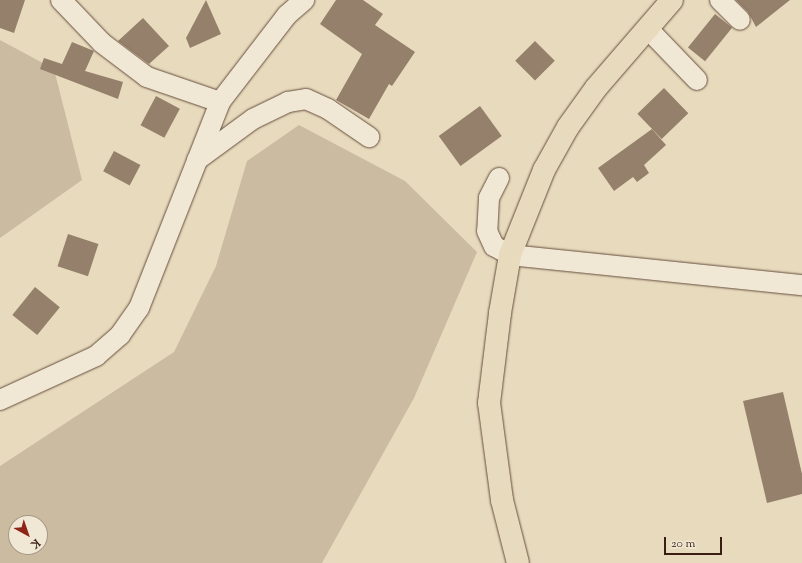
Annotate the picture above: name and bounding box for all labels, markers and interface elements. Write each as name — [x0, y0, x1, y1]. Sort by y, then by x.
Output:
north arrow — [8, 515, 48, 555]
scale bar — [666, 529, 724, 555]
text: K — [27, 535, 43, 552]
text: 20 m — [671, 535, 695, 553]

